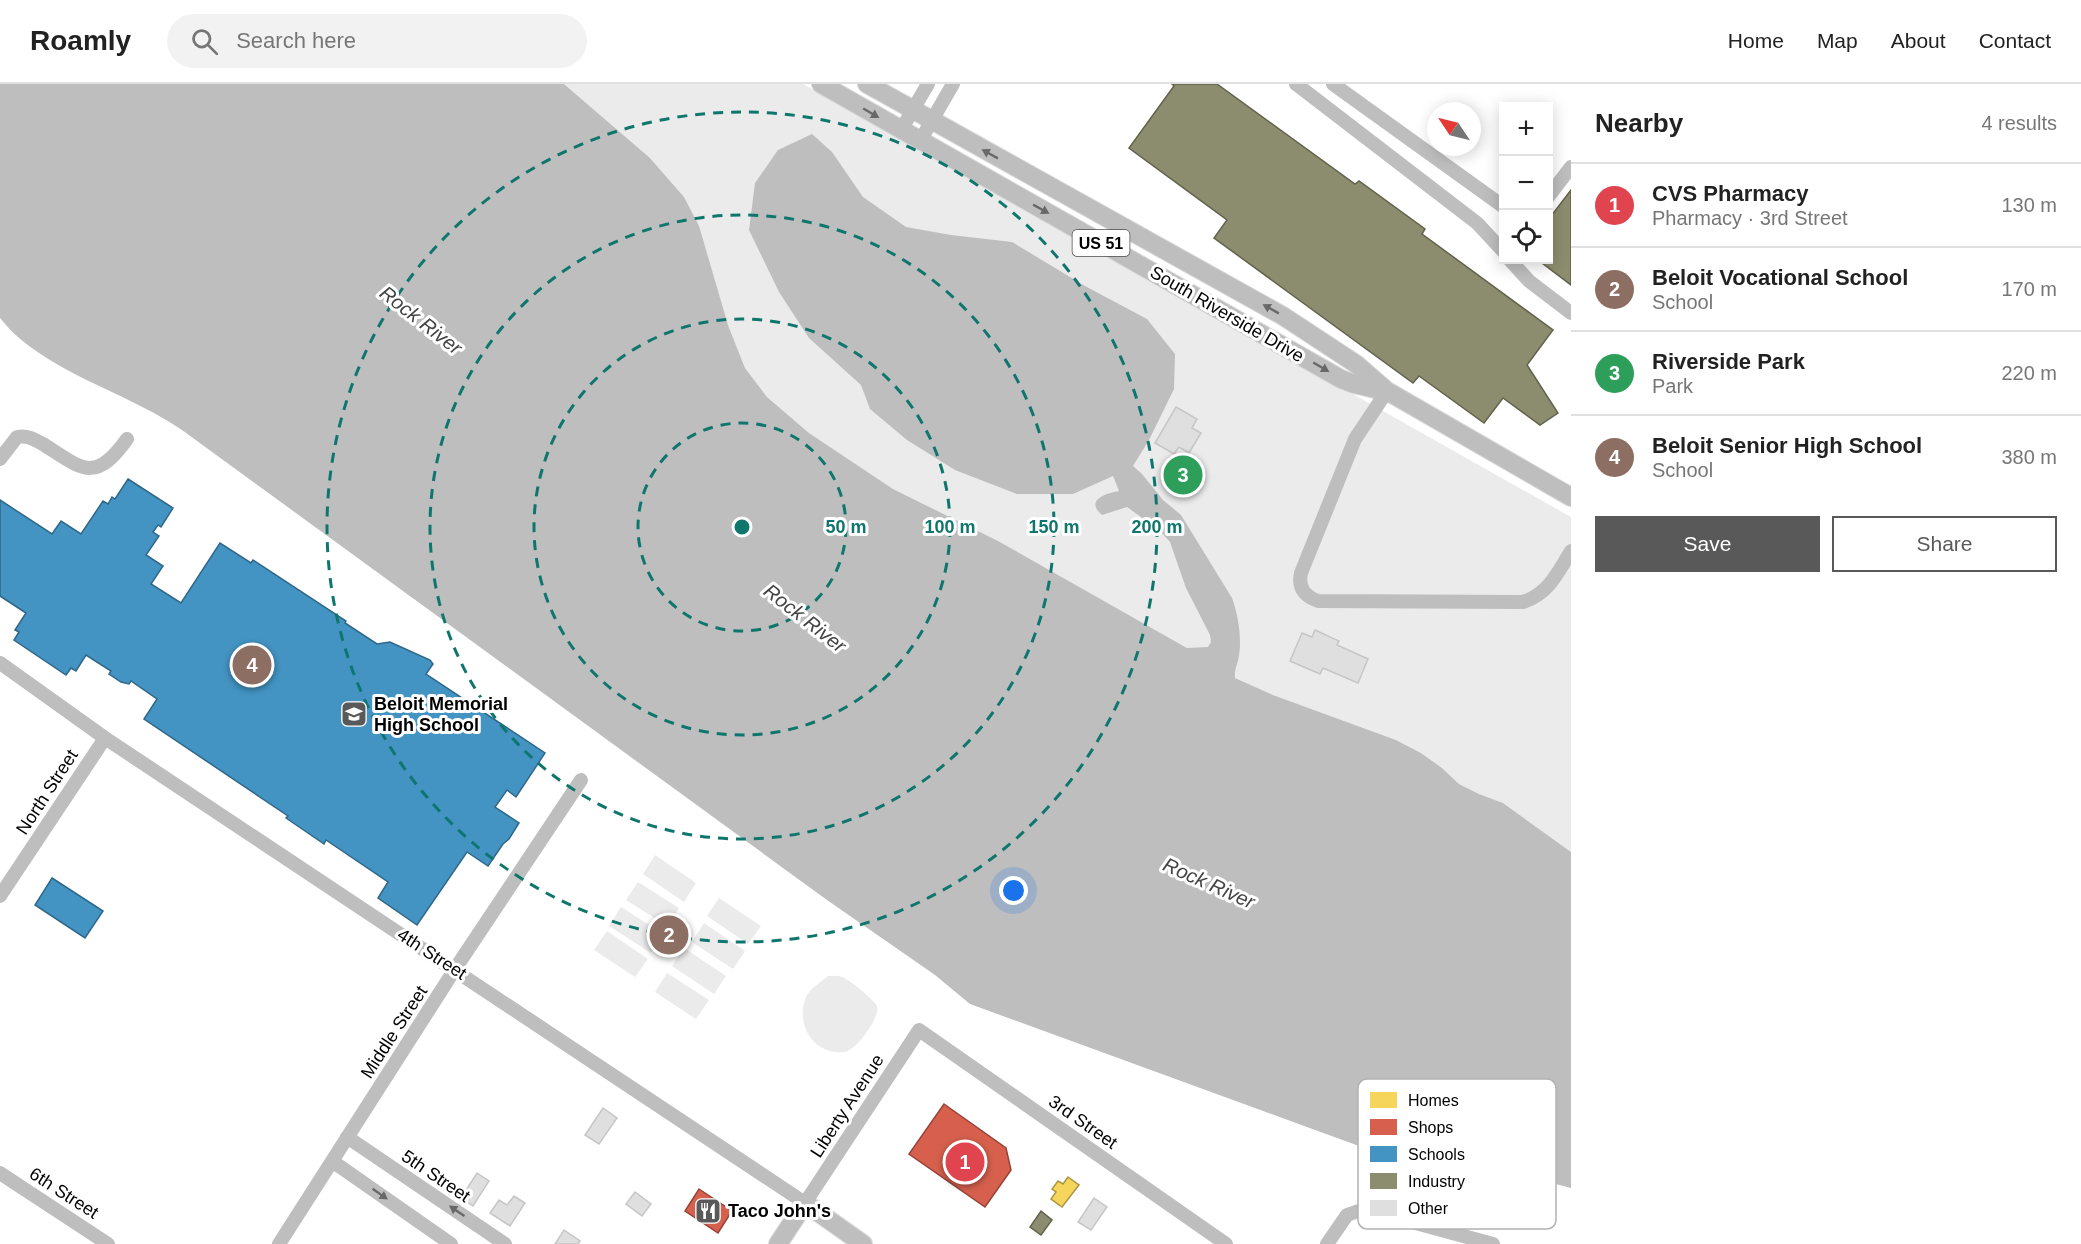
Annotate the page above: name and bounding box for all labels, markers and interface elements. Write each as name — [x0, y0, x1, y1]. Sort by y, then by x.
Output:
search box — [167, 14, 587, 68]
text: Roamly — [30, 25, 131, 56]
icon: search — [188, 25, 221, 58]
text: Search here — [236, 28, 356, 53]
text: Home — [1728, 29, 1784, 52]
text: Map — [1817, 29, 1858, 52]
text: About — [1891, 29, 1946, 52]
text: Contact — [1979, 29, 2051, 52]
north arrow — [1427, 102, 1481, 156]
map controls — [1499, 102, 1553, 264]
button: + — [1499, 102, 1553, 156]
one-way arrow — [863, 108, 880, 118]
text: Nearby — [1595, 108, 1683, 138]
text: 4 results — [1981, 112, 2057, 134]
one-way arrow — [981, 149, 998, 159]
button: − — [1499, 156, 1553, 210]
text: CVS Pharmacy — [1652, 181, 1809, 206]
text: 1 — [1609, 194, 1620, 216]
text: 130 m — [2001, 194, 2057, 216]
one-way arrow — [1033, 204, 1050, 214]
text: Pharmacy · 3rd Street — [1652, 207, 1848, 229]
button: locate — [1499, 210, 1553, 264]
road number: US 51 — [1072, 230, 1130, 256]
street label: South Riverside Drive — [1147, 262, 1307, 366]
text: Beloit Vocational School — [1652, 265, 1908, 290]
text: 2 — [1609, 278, 1620, 300]
text: 170 m — [2001, 278, 2057, 300]
water label: Rock River — [376, 281, 467, 360]
text: School — [1652, 291, 1713, 313]
one-way arrow — [1262, 304, 1279, 314]
text: Riverside Park — [1652, 349, 1805, 374]
one-way arrow — [1312, 362, 1329, 372]
text: 3 — [1609, 362, 1620, 384]
text: 220 m — [2001, 362, 2057, 384]
text: Park — [1652, 375, 1693, 397]
text: Beloit Senior High School — [1652, 433, 1922, 458]
text: 4 — [1609, 446, 1620, 468]
text: 380 m — [2001, 446, 2057, 468]
pin: 3 — [1164, 452, 1202, 498]
text: School — [1652, 459, 1713, 481]
button: Save — [1595, 516, 1820, 572]
button: Share — [1832, 516, 2057, 572]
centre of rings — [732, 517, 752, 537]
text: 50 m — [825, 517, 867, 537]
text: 100 m — [924, 517, 976, 537]
text: 150 m — [1028, 517, 1080, 537]
text: 200 m — [1131, 517, 1183, 537]
water label: Rock River — [760, 579, 851, 658]
pin: 4 — [232, 642, 272, 688]
place label: Beloit Memorial High School — [374, 694, 508, 735]
school or university icon: Beloit Memorial High School — [339, 699, 369, 729]
street label: North Street — [12, 746, 82, 838]
water label: Rock River — [1160, 853, 1259, 913]
your location — [999, 876, 1028, 905]
pin: 2 — [650, 912, 688, 958]
street label: 4th Street — [394, 924, 470, 984]
street label: Middle Street — [357, 982, 431, 1082]
street label: Liberty Avenue — [806, 1051, 888, 1161]
legend — [1358, 1079, 1556, 1229]
street label: 3rd Street — [1045, 1091, 1121, 1153]
text: Homes — [1408, 1092, 1459, 1109]
text: Shops — [1408, 1119, 1453, 1136]
pin: 1 — [946, 1140, 984, 1184]
street label: 5th Street — [398, 1146, 474, 1206]
text: Schools — [1408, 1146, 1465, 1163]
street label: 6th Street — [26, 1163, 102, 1223]
text: Industry — [1408, 1173, 1465, 1190]
one-way arrow — [371, 1188, 387, 1200]
restaurant icon: Taco John's — [693, 1196, 723, 1226]
text: Other — [1408, 1200, 1449, 1217]
place label: Taco John's — [728, 1201, 831, 1221]
one-way arrow — [449, 1205, 465, 1217]

